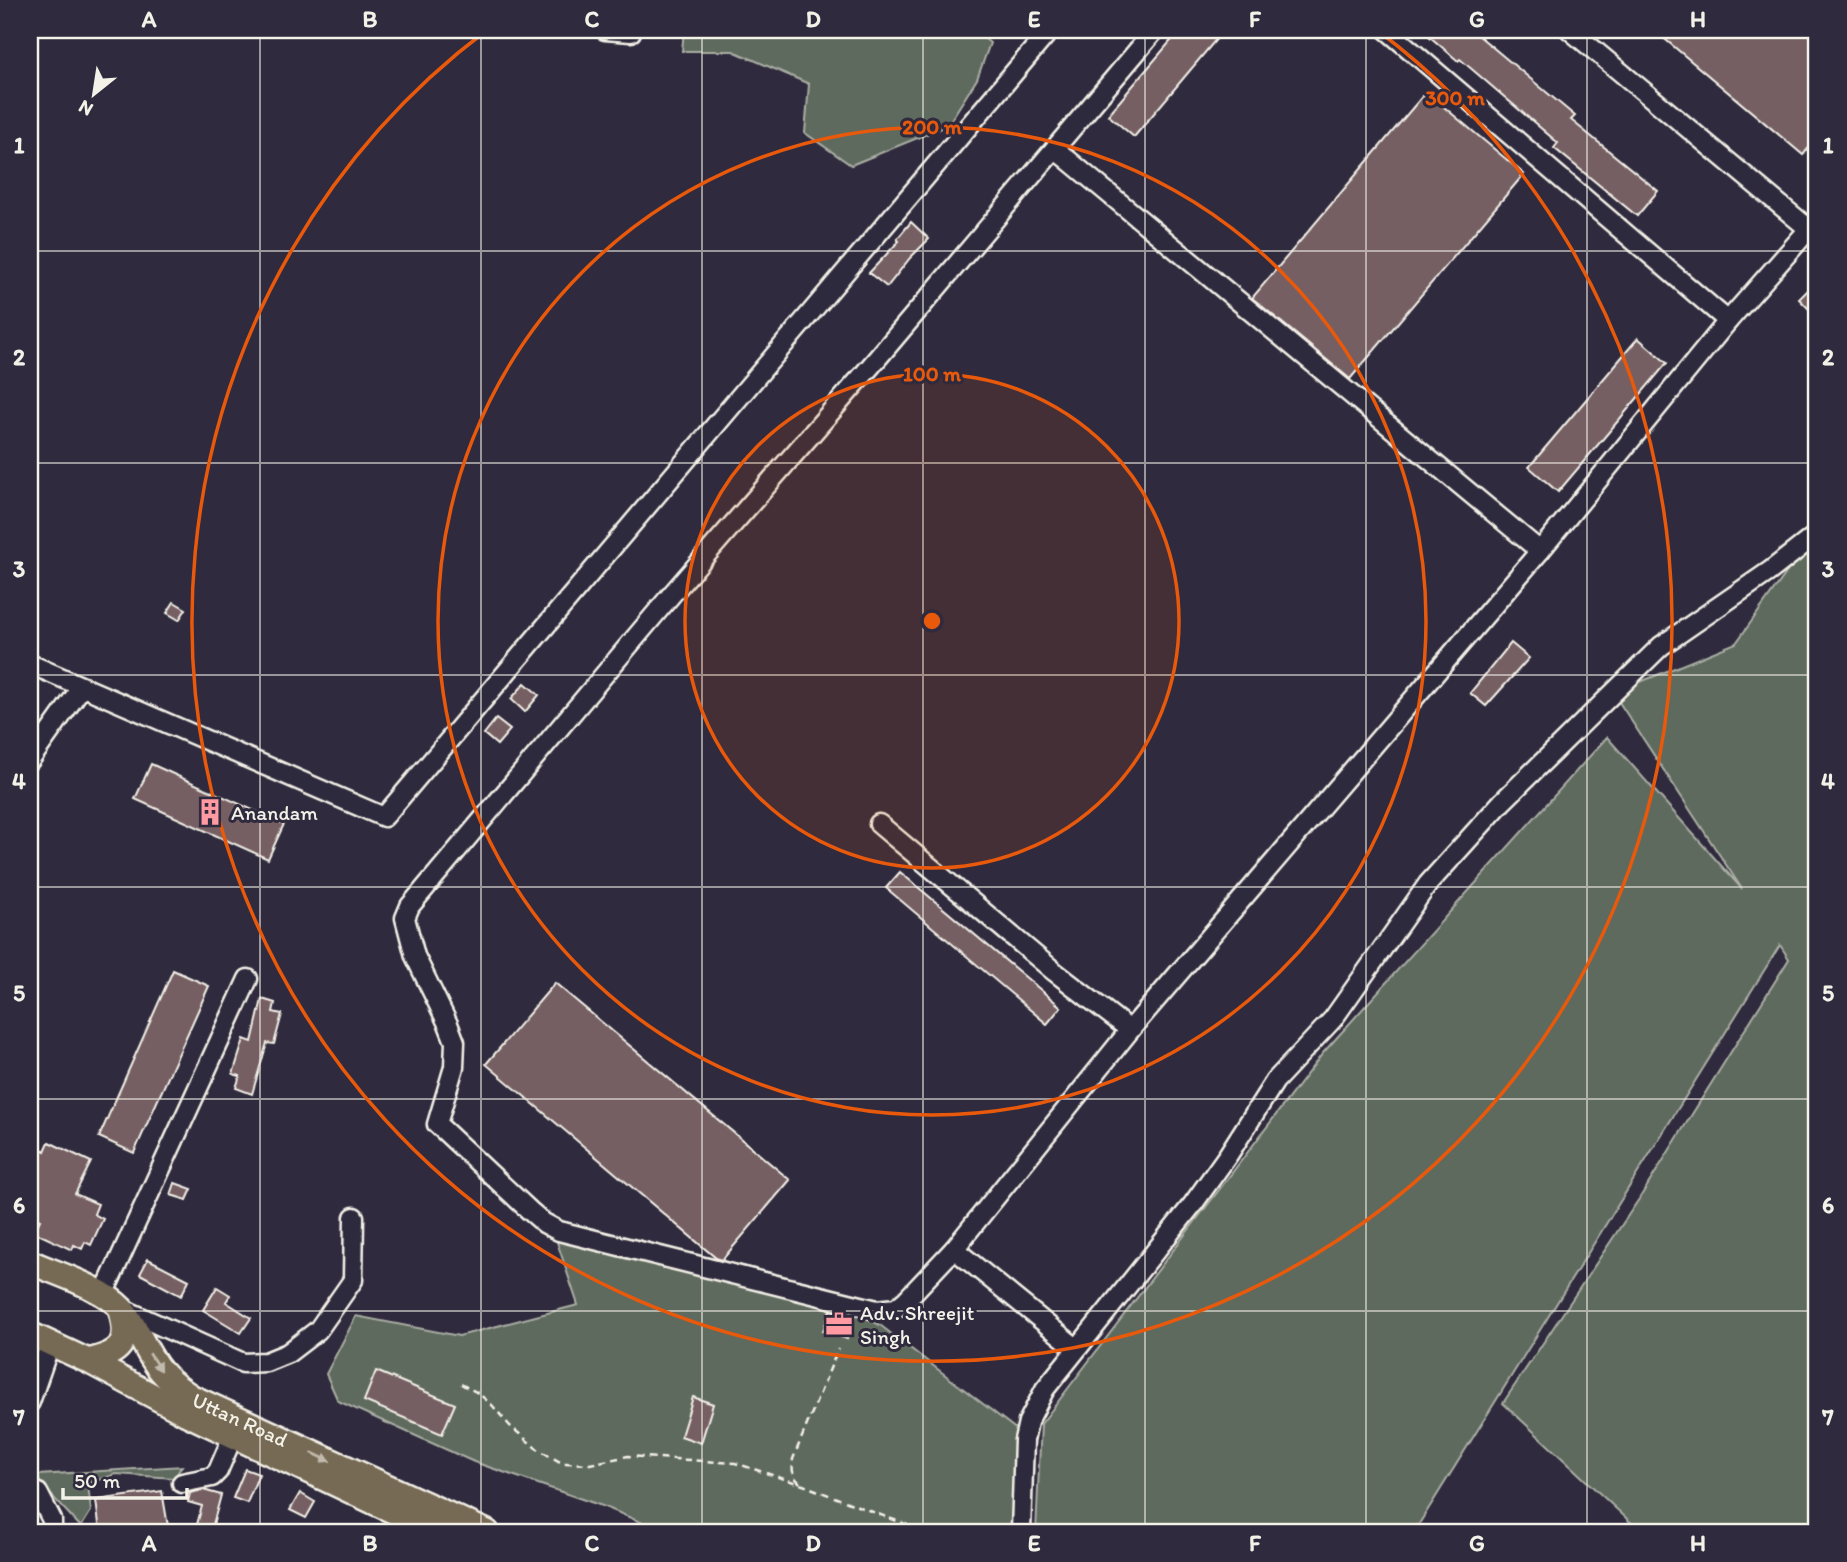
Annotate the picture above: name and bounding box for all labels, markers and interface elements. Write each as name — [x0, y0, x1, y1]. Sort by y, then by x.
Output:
text: A — [141, 5, 157, 33]
text: B — [363, 5, 378, 33]
text: C — [585, 5, 600, 33]
text: D — [805, 5, 821, 33]
text: E — [1028, 5, 1041, 33]
text: F — [1249, 5, 1262, 33]
text: G — [1469, 5, 1485, 33]
text: H — [1690, 5, 1706, 33]
north arrow — [60, 60, 130, 130]
text: 300 m — [1425, 85, 1485, 110]
text: N — [74, 95, 97, 121]
text: 200 m — [902, 114, 962, 139]
text: 1 — [14, 131, 25, 159]
text: 1 — [1823, 131, 1834, 159]
text: 2 — [13, 343, 26, 371]
text: 2 — [1822, 343, 1835, 371]
text: 100 m — [903, 361, 961, 386]
text: 3 — [13, 555, 26, 583]
text: 3 — [1822, 555, 1835, 583]
centre of rings — [920, 609, 944, 633]
text: 4 — [12, 767, 26, 795]
text: 4 — [1821, 767, 1835, 795]
building icon: Anandam — [195, 797, 225, 827]
place label: Anandam — [231, 800, 318, 825]
text: 5 — [13, 979, 25, 1007]
text: 5 — [1822, 979, 1834, 1007]
text: 6 — [13, 1191, 25, 1219]
text: 6 — [1822, 1191, 1834, 1219]
place label: Adv. Shreejit Singh — [860, 1300, 974, 1349]
office icon: Adv. Shreejit Singh — [824, 1309, 854, 1339]
one-way arrow — [148, 1353, 162, 1371]
street label: Uttan Road — [189, 1386, 292, 1452]
text: 7 — [12, 1403, 25, 1431]
text: 7 — [1821, 1403, 1834, 1431]
one-way arrow — [311, 1451, 331, 1463]
scale bar — [63, 1457, 187, 1501]
text: 50 m — [74, 1468, 121, 1493]
text: A — [141, 1529, 157, 1557]
text: B — [363, 1529, 378, 1557]
text: C — [585, 1529, 600, 1557]
text: D — [805, 1529, 821, 1557]
text: E — [1028, 1529, 1041, 1557]
text: F — [1249, 1529, 1262, 1557]
text: G — [1469, 1529, 1485, 1557]
text: H — [1690, 1529, 1706, 1557]

